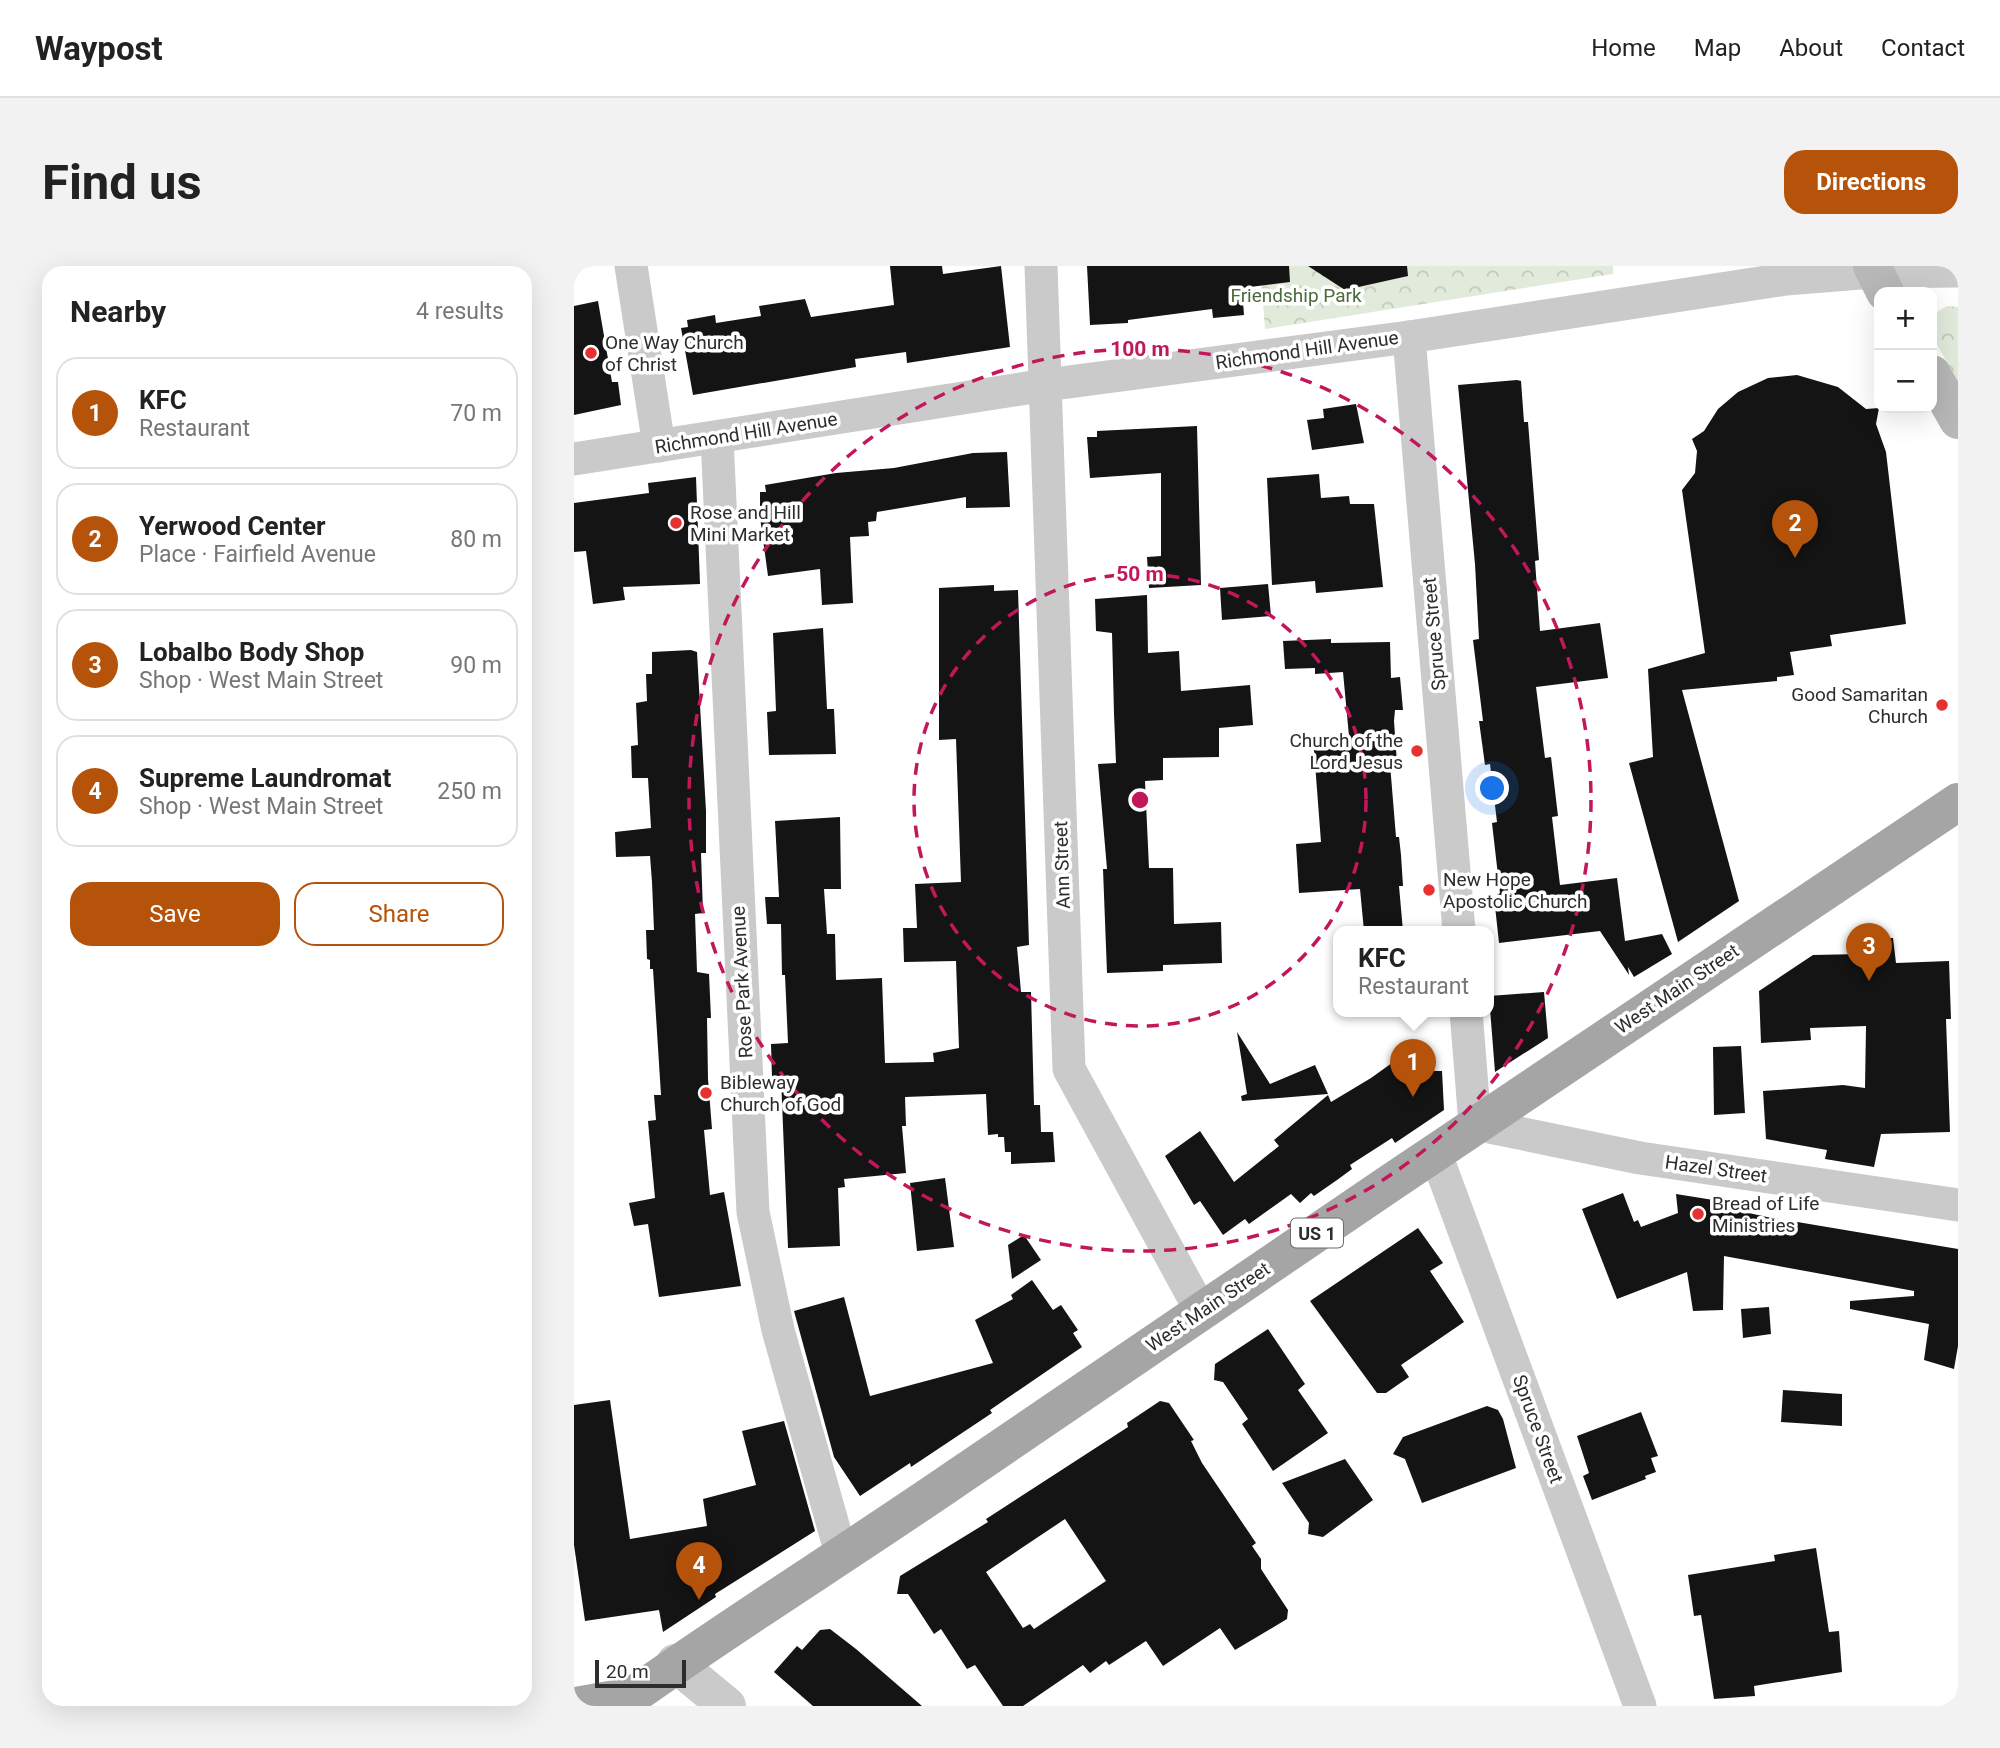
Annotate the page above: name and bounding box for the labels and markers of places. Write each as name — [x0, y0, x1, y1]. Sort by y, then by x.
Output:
place label: One Way Church of Christ — [605, 331, 744, 376]
marker: One Way Church of Christ — [583, 345, 599, 361]
pin: 2 — [1772, 500, 1818, 558]
place label: Rose and Hill Mini Market — [690, 501, 801, 546]
marker: Rose and Hill Mini Market — [668, 515, 684, 531]
place label: Good Samaritan Church — [1791, 683, 1928, 728]
marker: Good Samaritan Church — [1934, 697, 1950, 713]
place label: Church of the Lord Jesus — [1289, 729, 1403, 774]
marker: Church of the Lord Jesus — [1409, 743, 1425, 759]
centre of rings — [1128, 788, 1152, 812]
place label: New Hope Apostolic Church — [1443, 868, 1587, 913]
marker: New Hope Apostolic Church — [1421, 882, 1437, 898]
pin: 3 — [1846, 923, 1892, 981]
pin: 1 — [1390, 1039, 1436, 1097]
place label: Bibleway Church of God — [720, 1071, 841, 1116]
marker: Bibleway Church of God — [698, 1085, 714, 1101]
place label: Bread of Life Ministries — [1712, 1192, 1819, 1237]
marker: Bread of Life Ministries — [1690, 1206, 1706, 1222]
pin: 4 — [676, 1542, 722, 1600]

